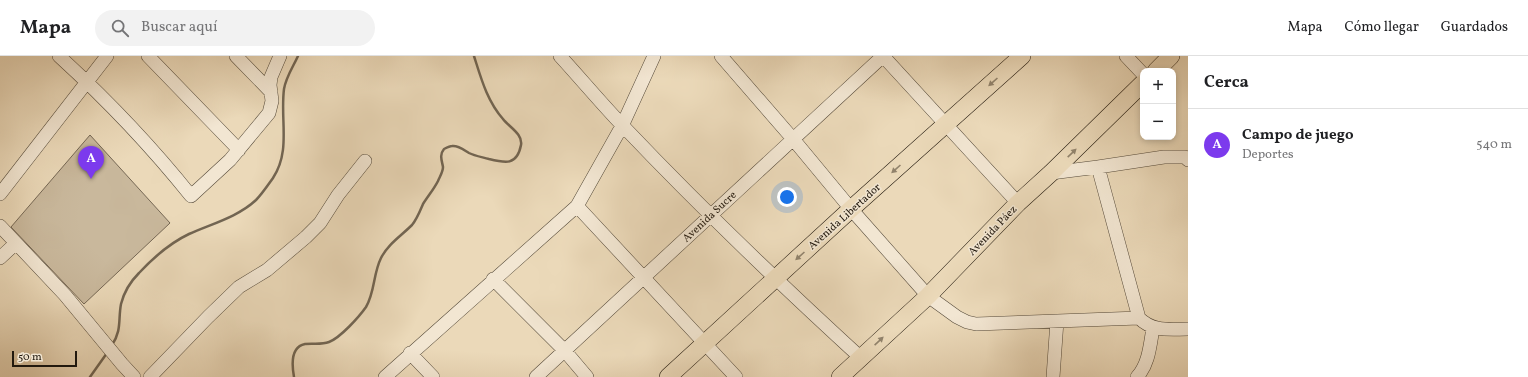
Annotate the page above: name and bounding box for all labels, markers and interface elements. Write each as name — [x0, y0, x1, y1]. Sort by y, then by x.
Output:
search box — [95, 10, 375, 46]
text: Mapa — [20, 15, 71, 41]
icon: search — [109, 17, 131, 39]
text: Buscar aquí — [141, 17, 217, 38]
text: Mapa — [1288, 18, 1323, 37]
text: Cómo llegar — [1345, 18, 1419, 37]
text: Guardados — [1441, 18, 1508, 37]
map controls — [1140, 68, 1176, 140]
button: + — [1140, 68, 1176, 104]
text: Cerca — [1204, 71, 1249, 94]
one-way arrow — [988, 77, 997, 86]
button: − — [1140, 104, 1176, 140]
text: Campo de juego — [1242, 125, 1353, 146]
text: A — [1212, 136, 1222, 154]
text: 540 m — [1476, 136, 1512, 154]
pin: A — [78, 146, 104, 179]
text: Deportes — [1242, 146, 1294, 164]
one-way arrow — [1067, 148, 1077, 158]
one-way arrow — [891, 164, 901, 173]
street label: Avenida Libertador — [805, 180, 885, 254]
your location — [777, 187, 797, 207]
street label: Avenida Sucre — [680, 188, 740, 246]
street label: Avenida Páez — [965, 202, 1021, 259]
one-way arrow — [795, 251, 804, 260]
one-way arrow — [874, 336, 884, 346]
scale bar — [12, 349, 77, 368]
text: 50 m — [18, 350, 42, 365]

